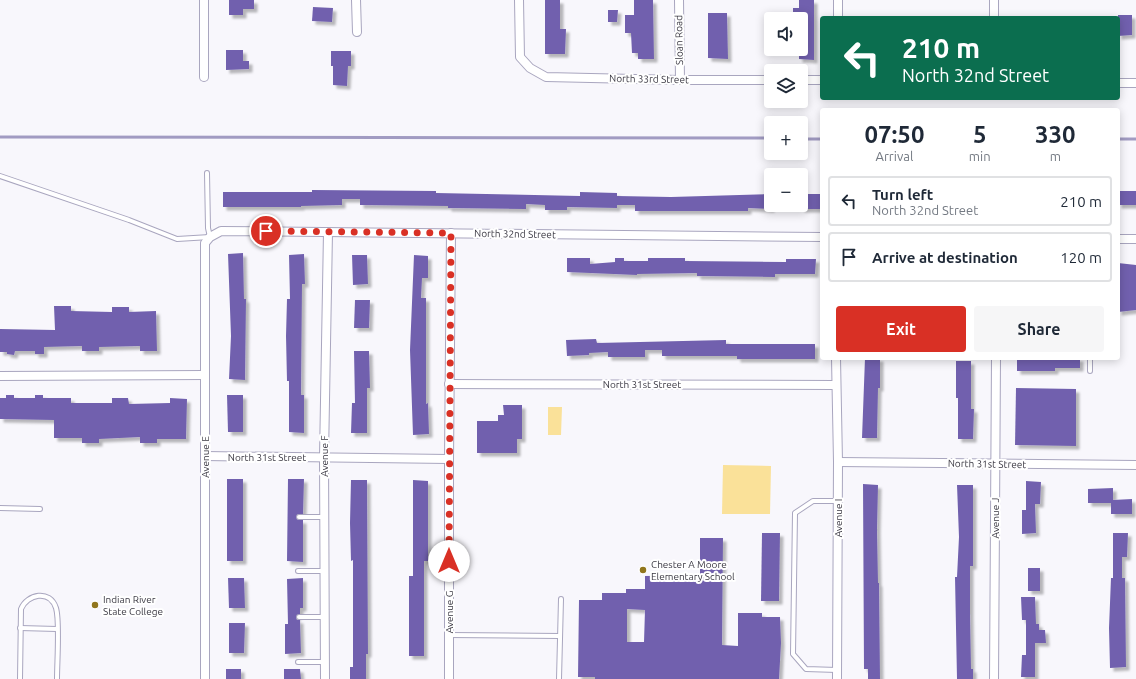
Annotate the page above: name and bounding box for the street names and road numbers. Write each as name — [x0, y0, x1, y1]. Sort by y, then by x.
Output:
street label: Sloan Road — [673, 15, 685, 65]
street label: North 33rd Street — [609, 73, 689, 85]
street label: North 32nd Street — [474, 228, 556, 240]
street label: North 31st Street — [603, 379, 681, 390]
street label: Avenue F — [319, 435, 330, 477]
street label: Avenue E — [200, 436, 211, 478]
street label: North 31st Street — [228, 452, 306, 463]
street label: North 31st Street — [948, 458, 1026, 470]
street label: Avenue J — [990, 497, 1001, 538]
street label: Avenue I — [833, 499, 844, 537]
street label: Avenue G — [444, 591, 455, 633]

